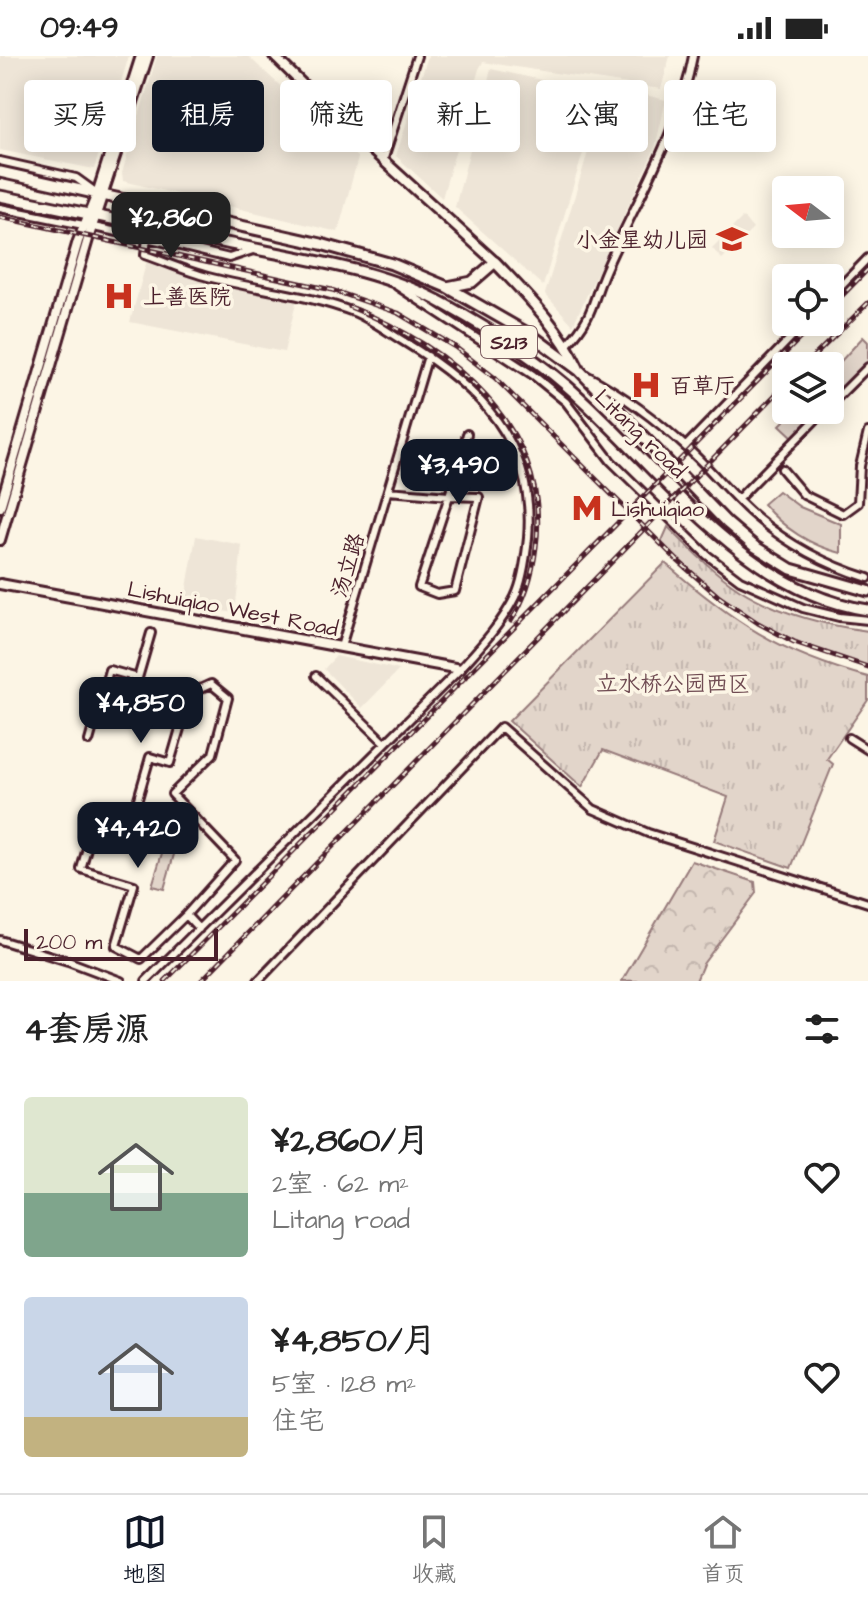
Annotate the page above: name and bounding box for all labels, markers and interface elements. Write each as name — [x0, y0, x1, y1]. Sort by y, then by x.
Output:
text: 09:49 — [40, 7, 119, 49]
chip: 买房 — [24, 80, 136, 152]
chip: 租房 — [152, 80, 264, 152]
chip: 筛选 — [280, 80, 392, 152]
chip: 新上 — [408, 80, 520, 152]
chip: 公寓 — [536, 80, 648, 152]
chip: 住宅 — [664, 80, 776, 152]
north arrow — [772, 176, 844, 248]
map controls — [772, 176, 844, 424]
pin: ¥2,860 — [106, 192, 236, 260]
text: ¥2,860 — [130, 200, 212, 236]
school or university icon: 小金星幼儿园 — [715, 222, 749, 256]
place label: 小金星幼儿园 — [576, 225, 708, 256]
button: locate — [772, 264, 844, 336]
hospital icon: 上善医院 — [102, 279, 136, 313]
place label: 上善医院 — [143, 282, 231, 313]
road number: S213 — [481, 326, 537, 358]
button: layers — [772, 352, 844, 424]
hospital icon: 百草厅 — [629, 368, 663, 402]
place label: 百草厅 — [670, 371, 736, 402]
street label: Litang road — [586, 382, 693, 487]
pin: ¥3,490 — [394, 439, 524, 507]
text: ¥3,490 — [419, 447, 499, 483]
metro station icon: Lishuiqiao — [570, 491, 604, 525]
place label: Lishuiqiao — [611, 494, 705, 525]
street label: 汤立路 — [324, 529, 373, 602]
street label: Lishuiqiao West Road — [125, 574, 341, 645]
park label: 立水桥公园西区 — [596, 669, 750, 700]
pin: ¥4,850 — [76, 677, 206, 745]
text: ¥4,850 — [97, 685, 185, 721]
pin: ¥4,420 — [73, 802, 203, 870]
text: ¥4,420 — [95, 810, 181, 846]
scale bar — [24, 925, 218, 961]
text: 200 m — [36, 927, 102, 958]
text: 4套房源 — [24, 1006, 149, 1054]
icon: filters — [800, 1007, 844, 1051]
text: ¥2,860/月 — [272, 1117, 430, 1165]
icon: home — [88, 1129, 184, 1225]
icon: heart — [800, 1155, 844, 1199]
text: 2室 · 62 m² — [272, 1166, 409, 1202]
text: Litang road — [272, 1202, 410, 1238]
text: ¥4,850/月 — [272, 1317, 436, 1365]
icon: home — [88, 1329, 184, 1425]
icon: heart — [800, 1355, 844, 1399]
text: 5室 · 128 m² — [272, 1366, 416, 1402]
text: 住宅 — [272, 1403, 324, 1439]
tab: 地图 — [123, 1510, 167, 1590]
tab: 收藏 — [412, 1510, 456, 1590]
tab: 首页 — [701, 1510, 745, 1590]

